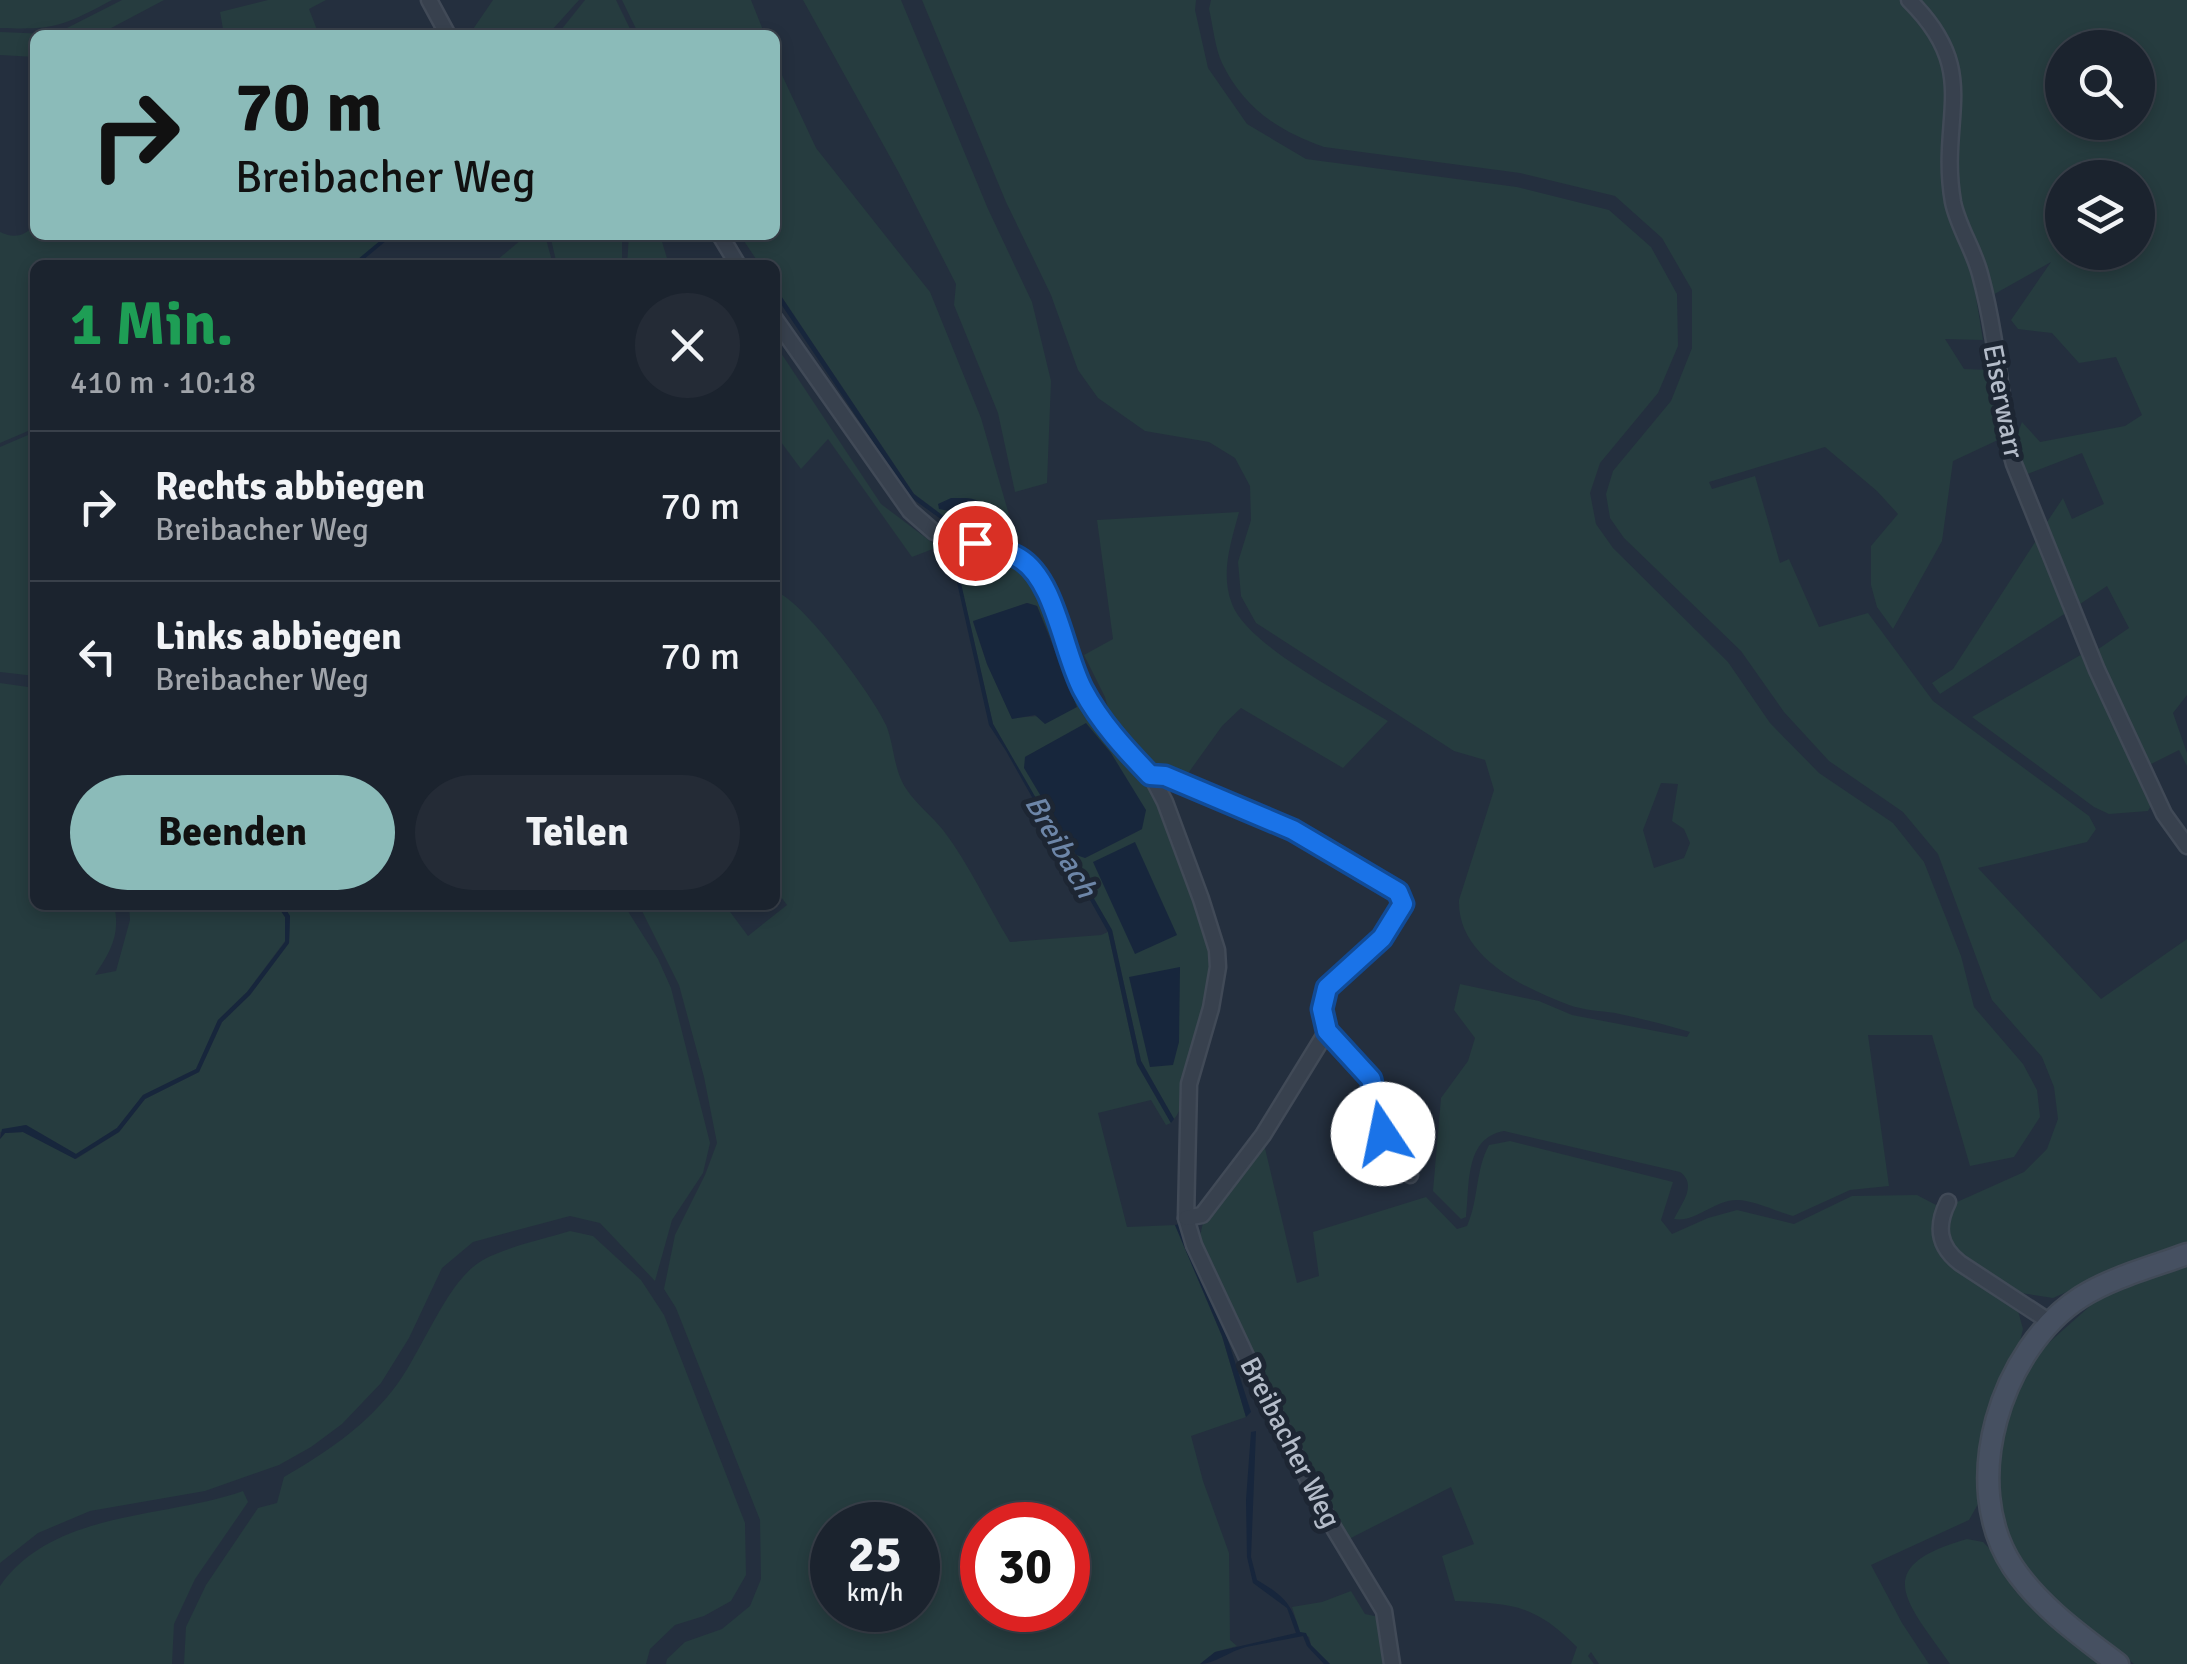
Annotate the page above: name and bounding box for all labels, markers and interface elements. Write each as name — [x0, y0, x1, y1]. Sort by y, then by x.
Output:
map controls — [2045, 30, 2155, 270]
button: search — [2045, 30, 2155, 140]
text: 70 m — [235, 64, 383, 150]
icon: right — [70, 70, 200, 200]
text: Breibacher Weg — [235, 150, 536, 205]
button: layers — [2045, 160, 2155, 270]
text: 1 Min. — [70, 288, 234, 362]
button: close — [635, 293, 740, 398]
street label: Eiserwarr — [1975, 341, 2031, 462]
text: 410 m · 10:18 — [70, 363, 256, 402]
text: Rechts abbiegen — [155, 463, 425, 510]
icon: right — [70, 479, 125, 534]
text: 70 m — [660, 483, 740, 530]
pin — [933, 501, 1018, 586]
text: Breibacher Weg — [155, 510, 369, 549]
icon: arrive — [948, 516, 1003, 571]
text: Links abbiegen — [155, 613, 402, 660]
icon: left — [70, 629, 125, 684]
text: 70 m — [660, 633, 740, 680]
text: Breibacher Weg — [155, 660, 369, 699]
button: Beenden — [70, 775, 395, 890]
button: Teilen — [415, 775, 740, 890]
water label: Breibach — [1016, 788, 1105, 905]
position arrow — [1331, 1082, 1435, 1186]
street label: Breibacher Weg — [1232, 1351, 1348, 1534]
speed limit sign: 30 — [960, 1502, 1090, 1632]
text: 25 — [848, 1524, 902, 1586]
text: km/h — [847, 1577, 903, 1608]

